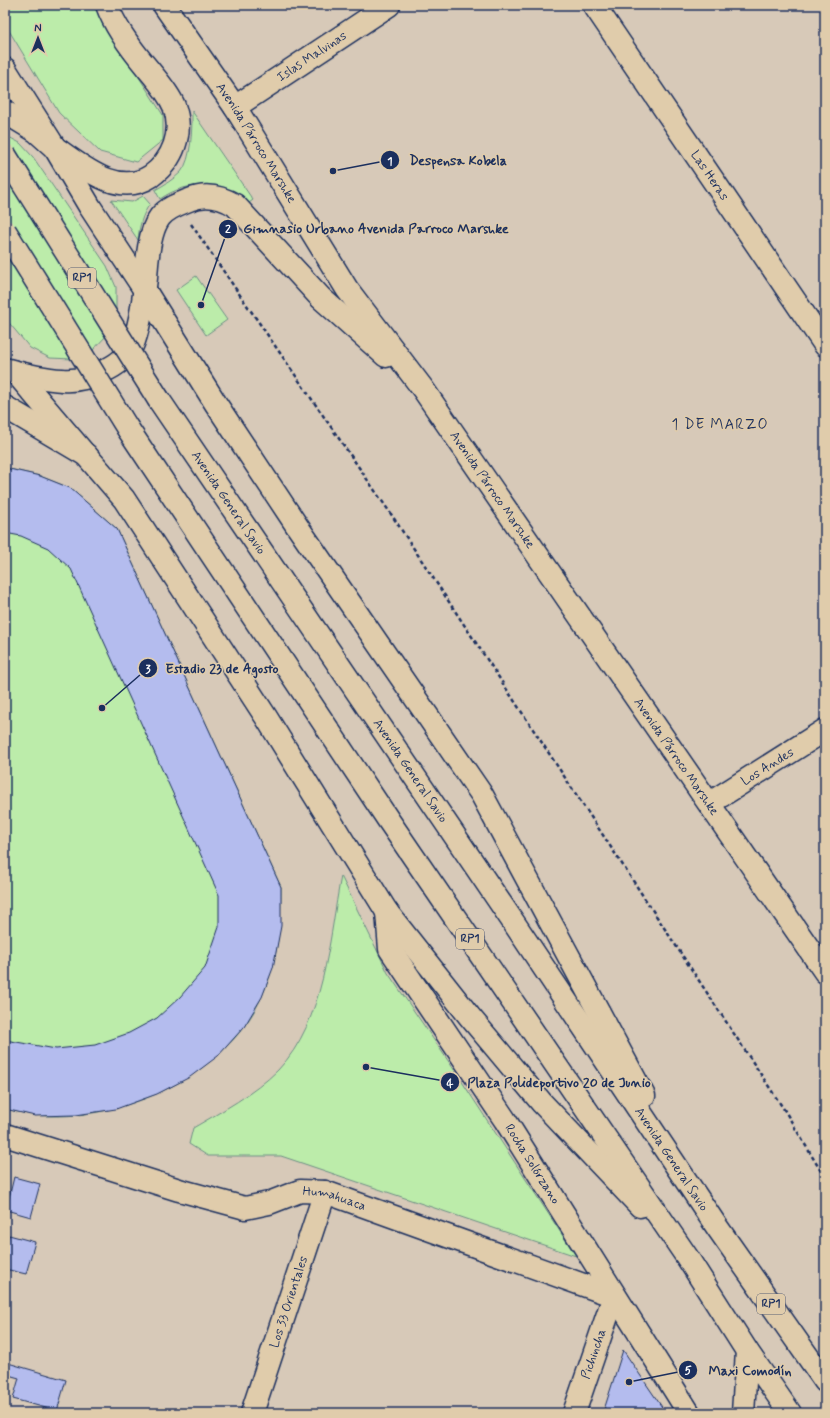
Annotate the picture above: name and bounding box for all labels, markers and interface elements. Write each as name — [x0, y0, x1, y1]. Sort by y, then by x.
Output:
north arrow — [18, 18, 58, 58]
text: N — [34, 22, 42, 36]
street label: Islas Malvinas — [274, 27, 350, 85]
street label: Avenida Párroco Marshke — [212, 79, 301, 206]
callout: Despensa Kobela — [380, 147, 516, 173]
street label: Las Heras — [687, 147, 733, 204]
text: Despensa Kobela — [409, 152, 507, 170]
text: 1 — [387, 154, 393, 170]
callout: Gimnasio Urbano Avenida Parroco Marshke — [218, 216, 514, 242]
text: Gimnasio Urbano Avenida Parroco Marshke — [243, 220, 509, 238]
text: 2 — [225, 222, 231, 238]
road number: RP1 — [68, 268, 96, 288]
district label: 1 DE MARZO — [671, 415, 769, 435]
street label: Avenida Párroco Marshke — [446, 428, 539, 552]
street label: Avenida General Savio — [187, 447, 270, 558]
callout: Estadio 23 de Agosto — [138, 655, 287, 681]
text: Estadio 23 de Agosto — [166, 660, 278, 679]
text: 3 — [145, 662, 151, 678]
street label: Avenida Párroco Marshke — [630, 694, 723, 819]
street label: Avenida General Savio — [369, 716, 452, 826]
street label: Los Andes — [738, 743, 797, 790]
road number: RP1 — [456, 929, 484, 949]
callout: Plaza Polideportivo 20 de Junio — [440, 1069, 657, 1095]
text: Plaza Polideportivo 20 de Junio — [467, 1074, 651, 1092]
text: 4 — [447, 1076, 454, 1092]
street label: Avenida General Savio — [631, 1104, 713, 1215]
street label: Rocha Solórzano — [501, 1121, 564, 1207]
street label: Humahuaca — [302, 1183, 368, 1215]
street label: Los 33 Orientales — [266, 1254, 312, 1350]
road number: RP1 — [757, 1294, 785, 1314]
street label: Pichincha — [578, 1326, 611, 1381]
callout: Maxi Comodín — [678, 1357, 801, 1383]
text: Maxi Comodín — [708, 1362, 792, 1380]
text: 5 — [684, 1363, 692, 1379]

